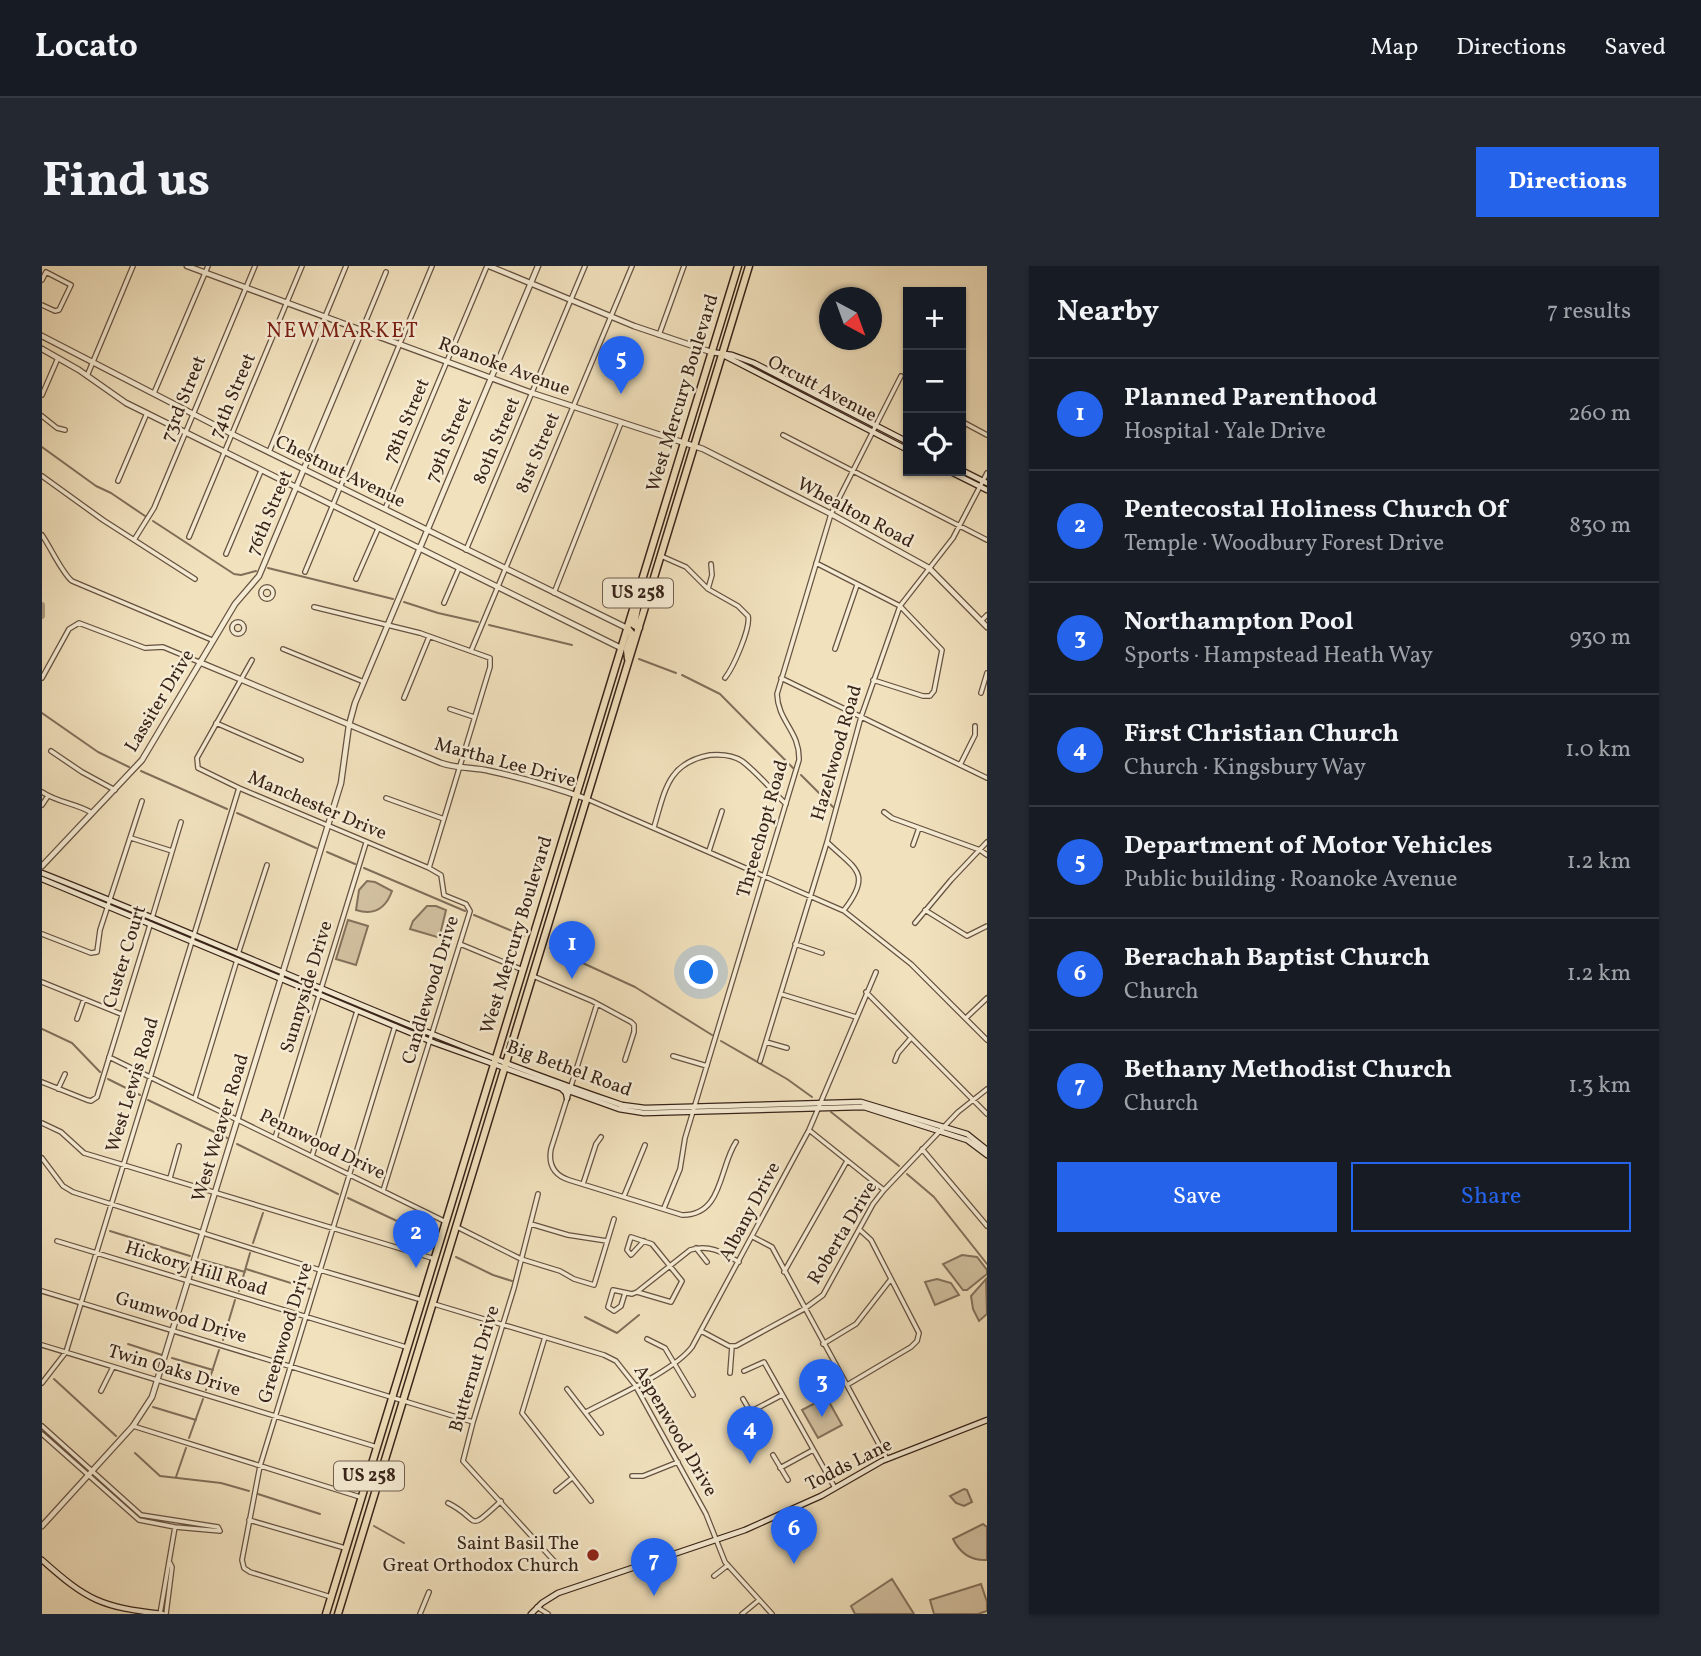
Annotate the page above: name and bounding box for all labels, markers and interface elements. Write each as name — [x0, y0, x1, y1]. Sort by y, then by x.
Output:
text: Locato — [35, 25, 138, 71]
text: Map — [1370, 31, 1418, 65]
text: Directions — [1456, 31, 1566, 65]
text: Saved — [1604, 31, 1666, 65]
button: Directions — [1476, 147, 1659, 217]
text: Find us — [42, 148, 210, 217]
north arrow — [819, 287, 882, 350]
map controls — [903, 287, 966, 476]
button: + — [903, 287, 966, 350]
street label: West Mercury Boulevard — [641, 291, 725, 495]
text: Nearby — [1057, 291, 1159, 333]
text: 7 results — [1547, 296, 1631, 328]
district label: NEWMARKET — [266, 317, 420, 346]
street label: Roanoke Avenue — [434, 331, 574, 403]
pin: 5 — [598, 336, 644, 394]
street label: 74th Street — [203, 349, 263, 443]
street label: Orcutt Avenue — [763, 349, 881, 429]
button: − — [903, 350, 966, 413]
street label: 73rd Street — [155, 352, 213, 446]
street label: 78th Street — [377, 374, 437, 467]
text: Planned Parenthood — [1124, 380, 1377, 416]
street label: 79th Street — [419, 393, 479, 487]
street label: 80th Street — [467, 393, 527, 489]
text: 1 — [1075, 398, 1085, 430]
text: 260 m — [1568, 398, 1631, 430]
street label: 81st Street — [509, 408, 567, 497]
button: locate — [903, 413, 966, 476]
text: Hospital · Yale Drive — [1124, 416, 1326, 448]
street label: Chestnut Avenue — [270, 429, 410, 515]
street label: 76th Street — [240, 466, 300, 560]
street label: Whealton Road — [792, 471, 918, 555]
text: Pentecostal Holiness Church Of — [1124, 492, 1507, 528]
text: 2 — [1074, 510, 1086, 542]
text: 830 m — [1569, 510, 1631, 542]
text: Temple · Woodbury Forest Drive — [1124, 528, 1444, 560]
road number: US 258 — [603, 578, 673, 608]
text: Northampton Pool — [1124, 604, 1354, 640]
text: 3 — [1074, 622, 1086, 654]
text: 930 m — [1569, 622, 1631, 654]
text: Sports · Hampstead Heath Way — [1124, 640, 1433, 672]
street label: Lassiter Drive — [119, 645, 201, 757]
street label: Hazelwood Road — [805, 682, 869, 824]
text: First Christian Church — [1124, 716, 1399, 752]
street label: Martha Lee Drive — [432, 732, 578, 794]
text: 4 — [1073, 734, 1087, 766]
text: 1.0 km — [1565, 734, 1631, 766]
text: Church · Kingsbury Way — [1124, 752, 1366, 784]
street label: Threechopt Road — [731, 757, 795, 901]
street label: Manchester Drive — [244, 765, 390, 847]
text: Department of Motor Vehicles — [1124, 828, 1493, 864]
street label: West Mercury Boulevard — [475, 833, 559, 1037]
text: 5 — [1074, 846, 1086, 878]
text: 1.2 km — [1567, 846, 1631, 878]
text: Public building · Roanoke Avenue — [1124, 864, 1457, 896]
street label: Custer Court — [97, 902, 153, 1012]
street label: Candlewood Drive — [396, 913, 466, 1067]
street label: Sunnyside Drive — [275, 918, 339, 1056]
pin: 1 — [549, 921, 595, 979]
text: Berachah Baptist Church — [1124, 940, 1430, 976]
your location — [684, 955, 718, 989]
text: 6 — [1074, 958, 1086, 990]
text: 1.2 km — [1567, 958, 1631, 990]
text: Church — [1124, 976, 1199, 1008]
street label: West Lewis Road — [100, 1014, 166, 1156]
street label: Big Bethel Road — [503, 1034, 635, 1104]
street label: West Weaver Road — [186, 1051, 256, 1205]
text: Bethany Methodist Church — [1124, 1052, 1452, 1088]
text: 7 — [1075, 1070, 1086, 1102]
text: 1.3 km — [1568, 1070, 1631, 1102]
text: Church — [1124, 1088, 1199, 1120]
street label: Pennwood Drive — [255, 1103, 389, 1187]
street label: Albany Drive — [713, 1158, 787, 1266]
button: Save — [1057, 1162, 1337, 1232]
button: Share — [1351, 1162, 1631, 1232]
street label: Roberta Drive — [802, 1176, 884, 1290]
pin: 2 — [393, 1210, 439, 1268]
street label: Hickory Hill Road — [122, 1235, 270, 1303]
street label: Greenwood Drive — [252, 1259, 320, 1407]
street label: Gumwood Drive — [112, 1286, 250, 1350]
street label: Butternut Drive — [443, 1302, 507, 1436]
street label: Twin Oaks Drive — [104, 1338, 244, 1404]
pin: 3 — [799, 1359, 845, 1417]
street label: Aspenwood Drive — [627, 1361, 723, 1501]
pin: 4 — [727, 1406, 773, 1464]
street label: Todds Lane — [801, 1432, 897, 1498]
road number: US 258 — [334, 1462, 404, 1490]
pin: 6 — [771, 1506, 817, 1564]
place label: Saint Basil The Great Orthodox Church — [383, 1531, 579, 1579]
pin: 7 — [631, 1538, 677, 1596]
marker: Saint Basil The Great Orthodox Church — [585, 1547, 601, 1563]

